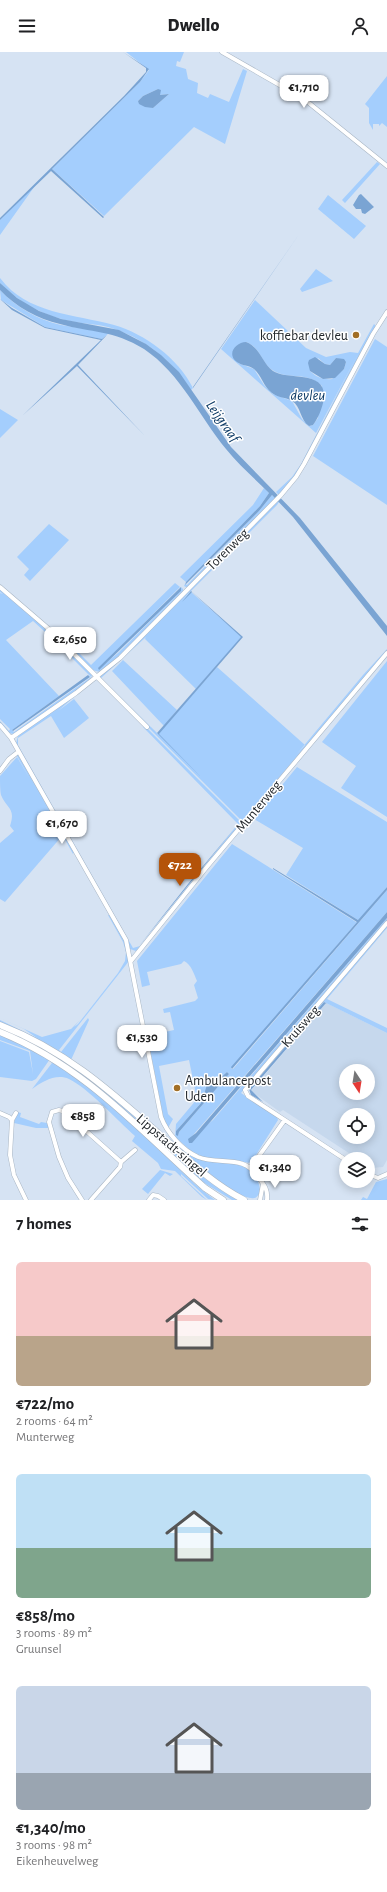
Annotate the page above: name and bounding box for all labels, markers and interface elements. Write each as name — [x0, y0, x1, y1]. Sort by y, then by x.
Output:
icon: menu — [16, 15, 38, 37]
icon: person — [349, 15, 371, 37]
text: Dwello — [168, 17, 219, 35]
pin: €1,710 — [271, 75, 337, 109]
text: €1,710 — [289, 81, 319, 94]
place label: koffiebar devleu — [260, 329, 348, 343]
marker: koffiebar devleu — [351, 330, 361, 340]
water label: devleu — [291, 388, 325, 403]
water label: Leijgraaf — [203, 398, 244, 447]
street label: Torenweg — [204, 526, 252, 573]
pin: €2,650 — [37, 627, 103, 661]
text: €2,650 — [53, 633, 87, 646]
street label: Munterweg — [233, 778, 284, 835]
pin: €1,670 — [29, 811, 95, 845]
text: €1,670 — [46, 817, 78, 830]
pin: €722 — [156, 853, 204, 887]
text: €722 — [168, 859, 192, 872]
street label: Kruisweg — [279, 1003, 323, 1050]
pin: €1,530 — [109, 1025, 175, 1059]
text: €1,530 — [126, 1031, 158, 1044]
north arrow — [339, 1064, 375, 1100]
map controls — [339, 1064, 375, 1188]
place label: Ambulancepost Uden — [185, 1074, 272, 1104]
marker: Ambulancepost Uden — [172, 1083, 182, 1093]
pin: €858 — [59, 1104, 107, 1138]
button: locate — [339, 1108, 375, 1144]
text: €858 — [71, 1110, 95, 1123]
street label: Lippstadt-singel — [134, 1112, 209, 1180]
button: layers — [339, 1152, 375, 1188]
pin: €1,340 — [242, 1155, 308, 1189]
text: €1,340 — [259, 1161, 291, 1174]
icon: filters — [349, 1213, 371, 1235]
text: 7 homes — [16, 1215, 72, 1232]
icon: home — [158, 1288, 230, 1360]
text: €722/mo — [16, 1395, 74, 1412]
text: 2 rooms · 64 m² — [16, 1415, 93, 1428]
text: Munterweg — [16, 1431, 74, 1444]
icon: home — [158, 1500, 230, 1572]
text: €858/mo — [16, 1607, 75, 1624]
text: 3 rooms · 89 m² — [16, 1627, 92, 1640]
text: Gruunsel — [16, 1643, 62, 1656]
icon: home — [158, 1712, 230, 1784]
text: €1,340/mo — [16, 1819, 86, 1836]
text: 3 rooms · 98 m² — [16, 1839, 92, 1852]
text: Eikenheuvelweg — [16, 1855, 98, 1868]

